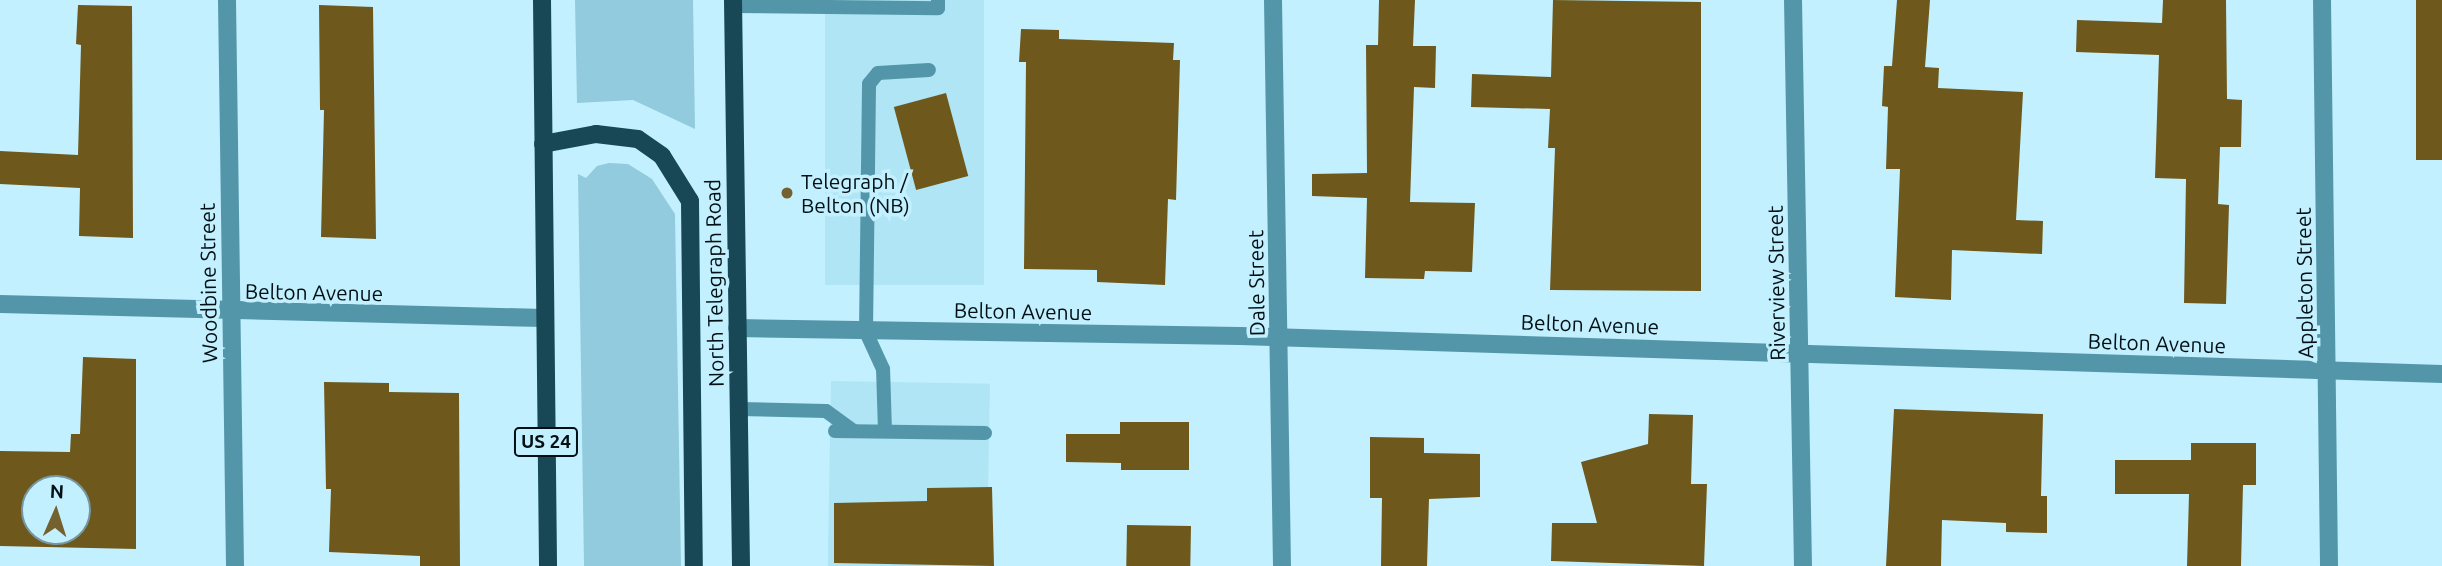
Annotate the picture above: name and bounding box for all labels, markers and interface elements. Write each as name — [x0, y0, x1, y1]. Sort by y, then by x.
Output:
place label: Telegraph / Belton (NB) — [801, 168, 910, 218]
street label: North Telegraph Road — [700, 179, 728, 387]
marker: Telegraph / Belton (NB) — [779, 185, 795, 201]
street label: Woodbine Street — [194, 203, 222, 363]
street label: Riverview Street — [1762, 205, 1790, 361]
street label: Appleton Street — [2290, 207, 2318, 359]
street label: Dale Street — [1242, 230, 1270, 336]
street label: Belton Avenue — [245, 278, 383, 306]
street label: Belton Avenue — [954, 297, 1092, 325]
street label: Belton Avenue — [1520, 309, 1660, 339]
street label: Belton Avenue — [2087, 328, 2227, 358]
road number: US 24 — [513, 426, 579, 458]
north arrow — [21, 475, 91, 545]
text: N — [49, 480, 65, 502]

